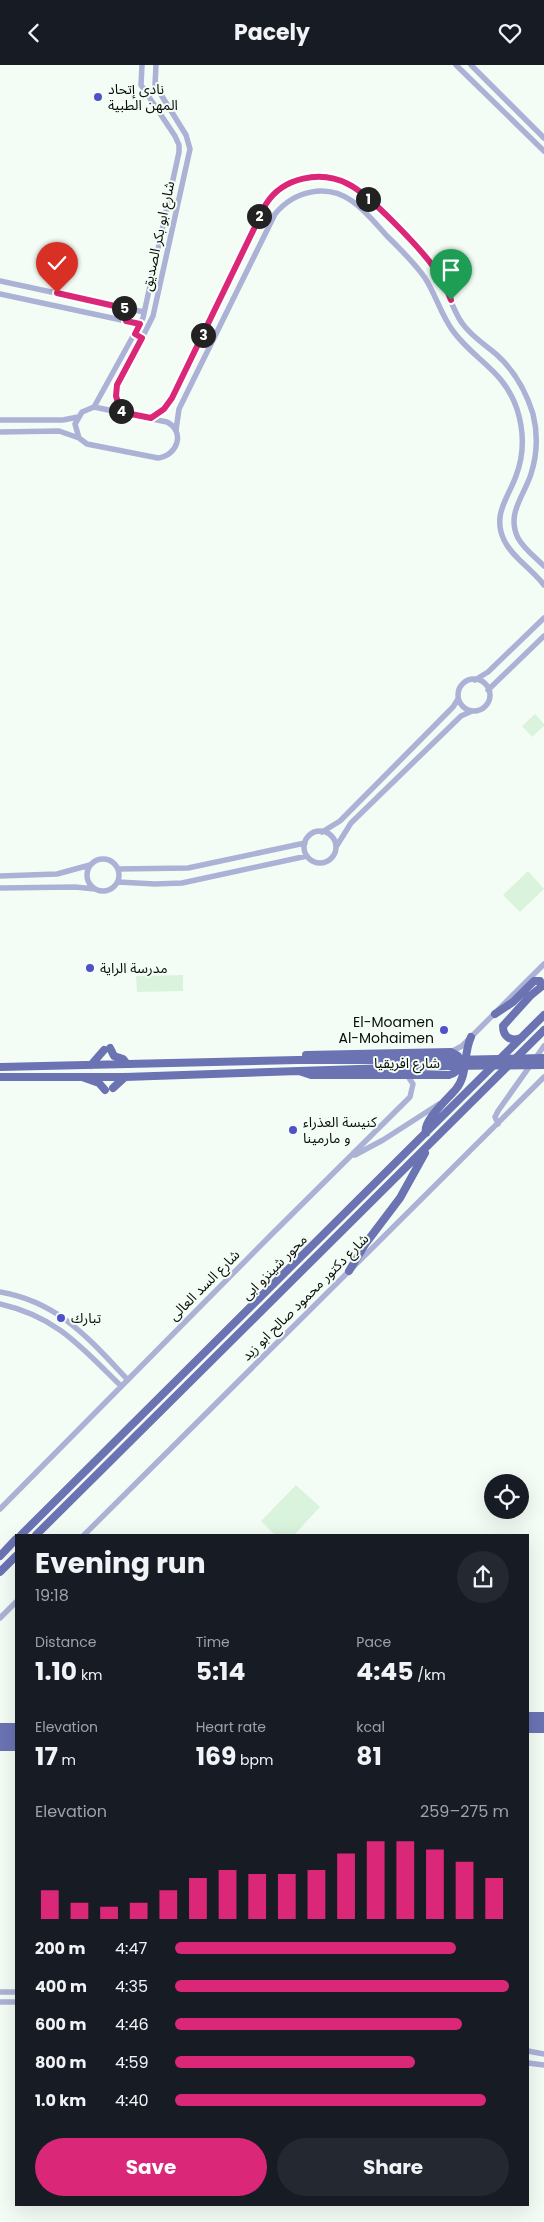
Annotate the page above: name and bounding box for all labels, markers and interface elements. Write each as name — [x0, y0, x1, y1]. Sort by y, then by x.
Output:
text: Pacely — [234, 17, 310, 48]
icon: back — [20, 19, 48, 47]
icon: heart — [496, 19, 524, 47]
place label: نادى إتحاد المهن الطبية — [108, 79, 178, 115]
marker: نادى إتحاد المهن الطبية — [92, 91, 104, 103]
street label: شارع ابو بكر الصديق — [137, 179, 180, 293]
pin: 1 — [356, 187, 380, 211]
text: 1 — [366, 189, 371, 209]
pin: 2 — [246, 203, 272, 229]
text: 2 — [256, 206, 264, 226]
pin — [36, 242, 78, 293]
icon: check — [43, 249, 71, 277]
pin — [430, 249, 472, 300]
icon: arrive — [437, 256, 465, 284]
pin: 5 — [112, 295, 136, 321]
text: 5 — [120, 298, 129, 318]
pin: 3 — [190, 323, 216, 347]
text: 3 — [199, 325, 208, 345]
pin: 4 — [108, 399, 134, 423]
text: 4 — [117, 401, 126, 421]
place label: مدرسة الراية — [100, 958, 168, 978]
marker: مدرسة الراية — [84, 962, 96, 974]
place label: El-Moamen Al-Mohaimen — [338, 1012, 434, 1048]
marker: El-Moamen Al-Mohaimen — [438, 1024, 450, 1036]
street label: شارع افريقيا — [374, 1053, 440, 1074]
place label: كنيسة العذراء و مارمينا — [303, 1112, 377, 1148]
marker: كنيسة العذراء و مارمينا — [287, 1124, 299, 1136]
street label: شارع دكتور محمود صالح ابو زيد — [237, 1229, 374, 1366]
street label: محور شينزو ابى — [237, 1230, 311, 1304]
street label: شارع السد العالى — [164, 1245, 245, 1326]
place label: تبارك — [71, 1308, 101, 1328]
marker: تبارك — [55, 1312, 67, 1324]
map controls — [484, 1474, 529, 1519]
button: locate — [484, 1474, 529, 1519]
text: Evening run — [35, 1544, 206, 1583]
button: share — [457, 1551, 509, 1603]
text: 19:18 — [35, 1584, 69, 1607]
text: Distance — [35, 1632, 96, 1652]
text: Time — [196, 1632, 230, 1652]
text: Pace — [356, 1632, 391, 1652]
text: 1.10 — [35, 1654, 77, 1689]
text: 5:14 — [196, 1654, 245, 1689]
text: 4:45 — [356, 1654, 414, 1689]
text: km — [77, 1665, 103, 1685]
text: /km — [414, 1665, 446, 1685]
text: Elevation — [35, 1717, 98, 1737]
text: Heart rate — [196, 1717, 266, 1737]
text: kcal — [356, 1717, 385, 1737]
text: 17 — [35, 1739, 58, 1774]
text: 169 — [196, 1739, 236, 1774]
text: 81 — [356, 1739, 382, 1774]
text: m — [58, 1750, 76, 1770]
text: bpm — [236, 1750, 273, 1770]
text: Elevation — [35, 1800, 107, 1823]
text: 259–275 m — [420, 1800, 509, 1823]
text: 200 m — [35, 1937, 85, 1960]
text: 4:47 — [115, 1937, 147, 1960]
text: 400 m — [35, 1975, 87, 1998]
text: 4:35 — [115, 1975, 148, 1998]
text: 600 m — [35, 2013, 86, 2036]
text: 4:46 — [115, 2013, 149, 2036]
text: 800 m — [35, 2051, 87, 2074]
text: 4:59 — [115, 2051, 149, 2074]
text: 1.0 km — [35, 2089, 86, 2112]
text: 4:40 — [115, 2089, 149, 2112]
button: Save — [35, 2138, 267, 2196]
button: Share — [277, 2138, 509, 2196]

